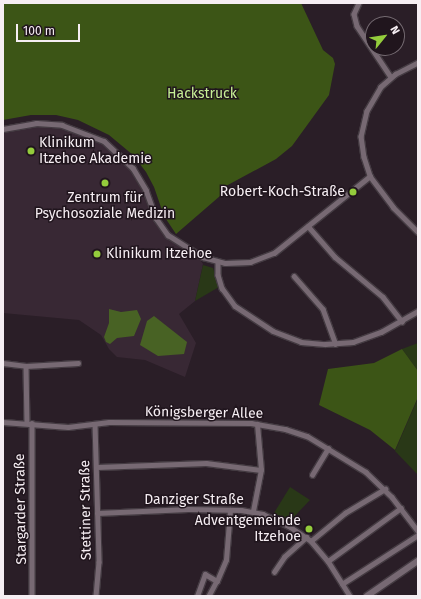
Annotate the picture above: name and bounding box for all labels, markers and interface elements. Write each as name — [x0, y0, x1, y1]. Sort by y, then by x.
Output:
scale bar — [18, 16, 82, 42]
north arrow — [365, 16, 405, 56]
text: 100 m — [23, 24, 55, 38]
text: N — [388, 24, 402, 37]
park label: Hackstruck — [167, 86, 237, 102]
place label: Klinikum Itzehoe Akademie — [39, 135, 152, 168]
marker: Klinikum Itzehoe Akademie — [26, 146, 36, 156]
marker: Zentrum für Psychosoziale Medizin — [100, 178, 110, 188]
place label: Robert-Koch-Straße — [220, 184, 345, 200]
marker: Robert-Koch-Straße — [348, 187, 358, 197]
place label: Zentrum für Psychosoziale Medizin — [35, 190, 175, 222]
place label: Klinikum Itzehoe — [106, 246, 212, 262]
marker: Klinikum Itzehoe — [91, 248, 103, 260]
street label: Königsberger Allee — [145, 404, 263, 422]
street label: Stargarder Straße — [12, 453, 30, 565]
street label: Stettiner Straße — [77, 460, 95, 560]
street label: Danziger Straße — [144, 492, 244, 508]
place label: Adventgemeinde Itzehoe — [195, 513, 301, 546]
marker: Adventgemeinde Itzehoe — [304, 524, 314, 534]

